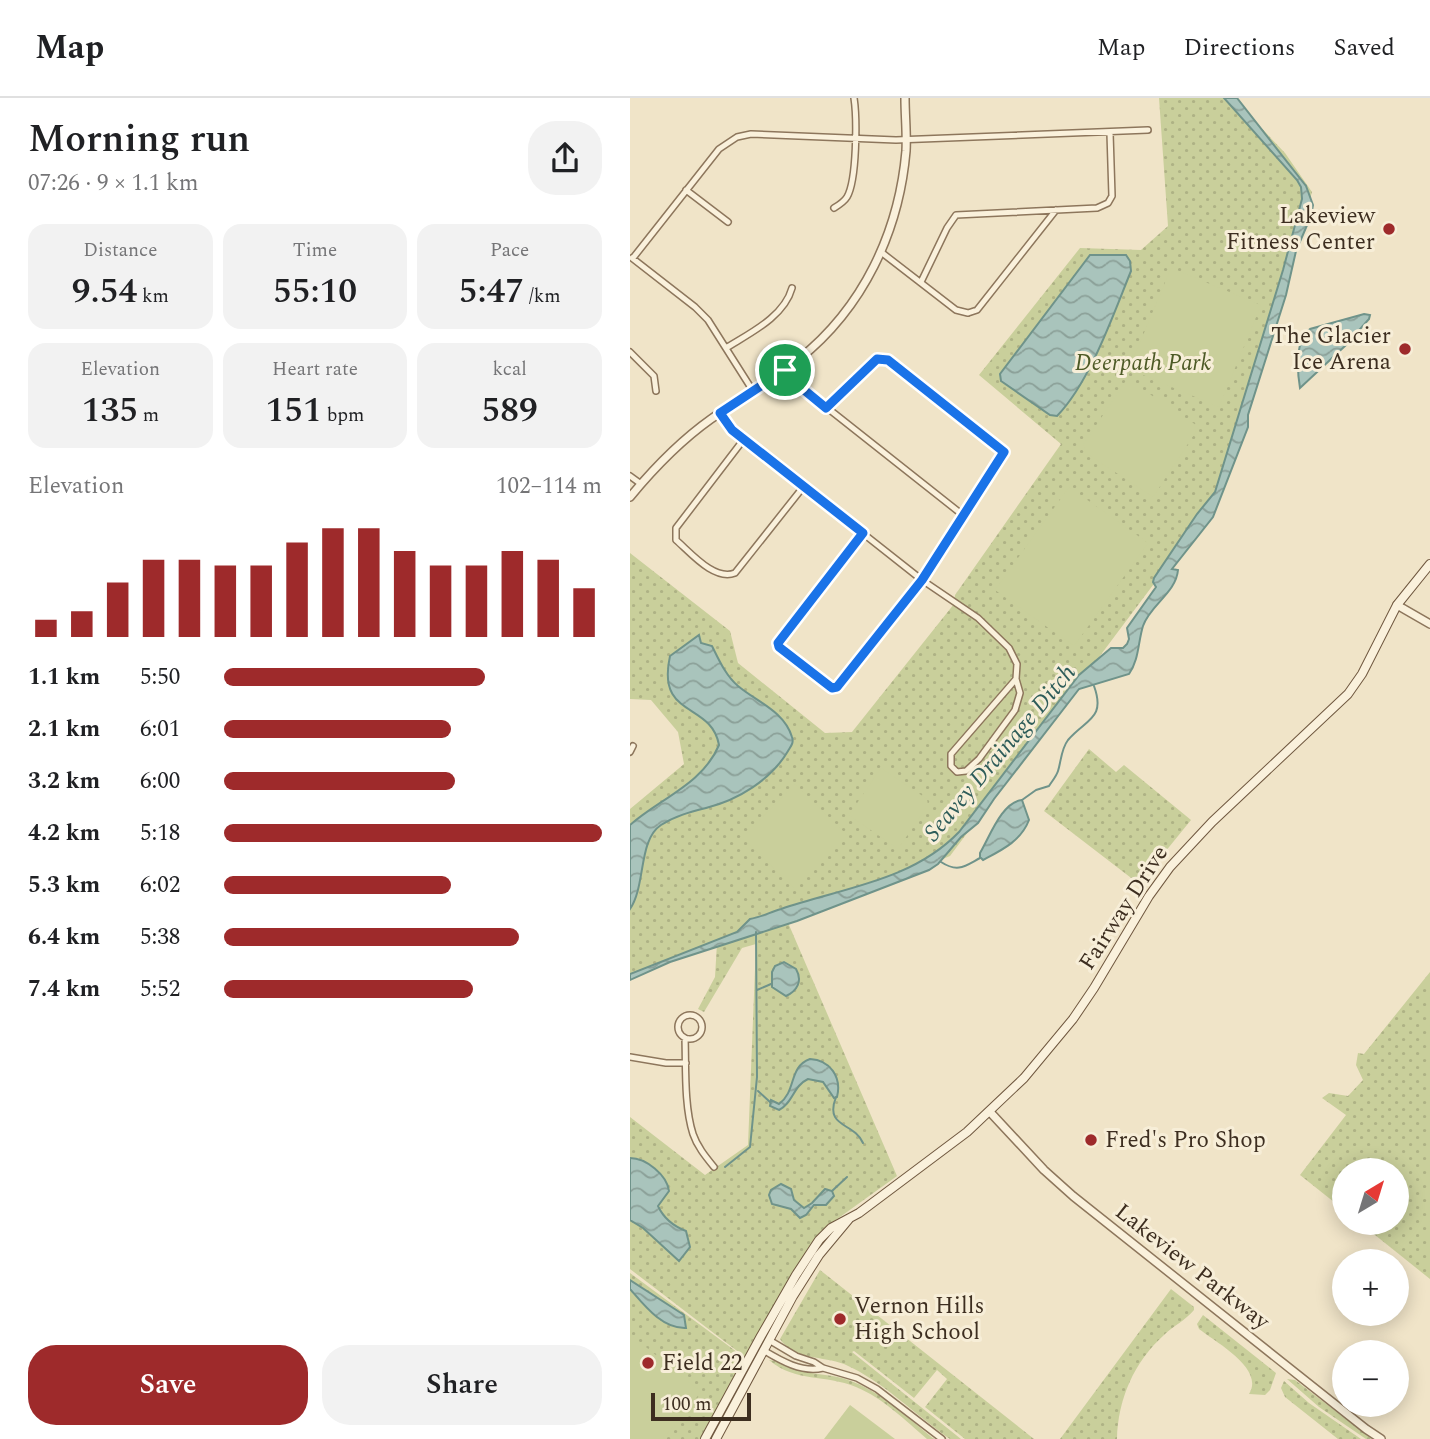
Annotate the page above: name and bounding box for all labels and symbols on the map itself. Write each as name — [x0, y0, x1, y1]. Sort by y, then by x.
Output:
place label: Lakeview Fitness Center — [1226, 199, 1376, 260]
marker: Lakeview Fitness Center — [1381, 221, 1397, 237]
place label: The Glacier Ice Arena — [1271, 319, 1391, 380]
pin — [755, 340, 815, 400]
marker: The Glacier Ice Arena — [1397, 341, 1413, 357]
park label: Deerpath Park — [1075, 346, 1212, 381]
water label: Seavey Drainage Ditch — [915, 657, 1085, 849]
street label: Fairway Drive — [1070, 839, 1178, 977]
place label: Fred's Pro Shop — [1105, 1123, 1266, 1158]
marker: Fred's Pro Shop — [1083, 1132, 1099, 1148]
north arrow — [1332, 1158, 1409, 1236]
street label: Lakeview Parkway — [1107, 1195, 1278, 1339]
place label: Vernon Hills High School — [854, 1289, 984, 1350]
marker: Vernon Hills High School — [832, 1311, 848, 1327]
place label: Field 22 — [662, 1346, 743, 1381]
marker: Field 22 — [640, 1355, 656, 1371]
scale bar — [651, 1390, 751, 1422]

